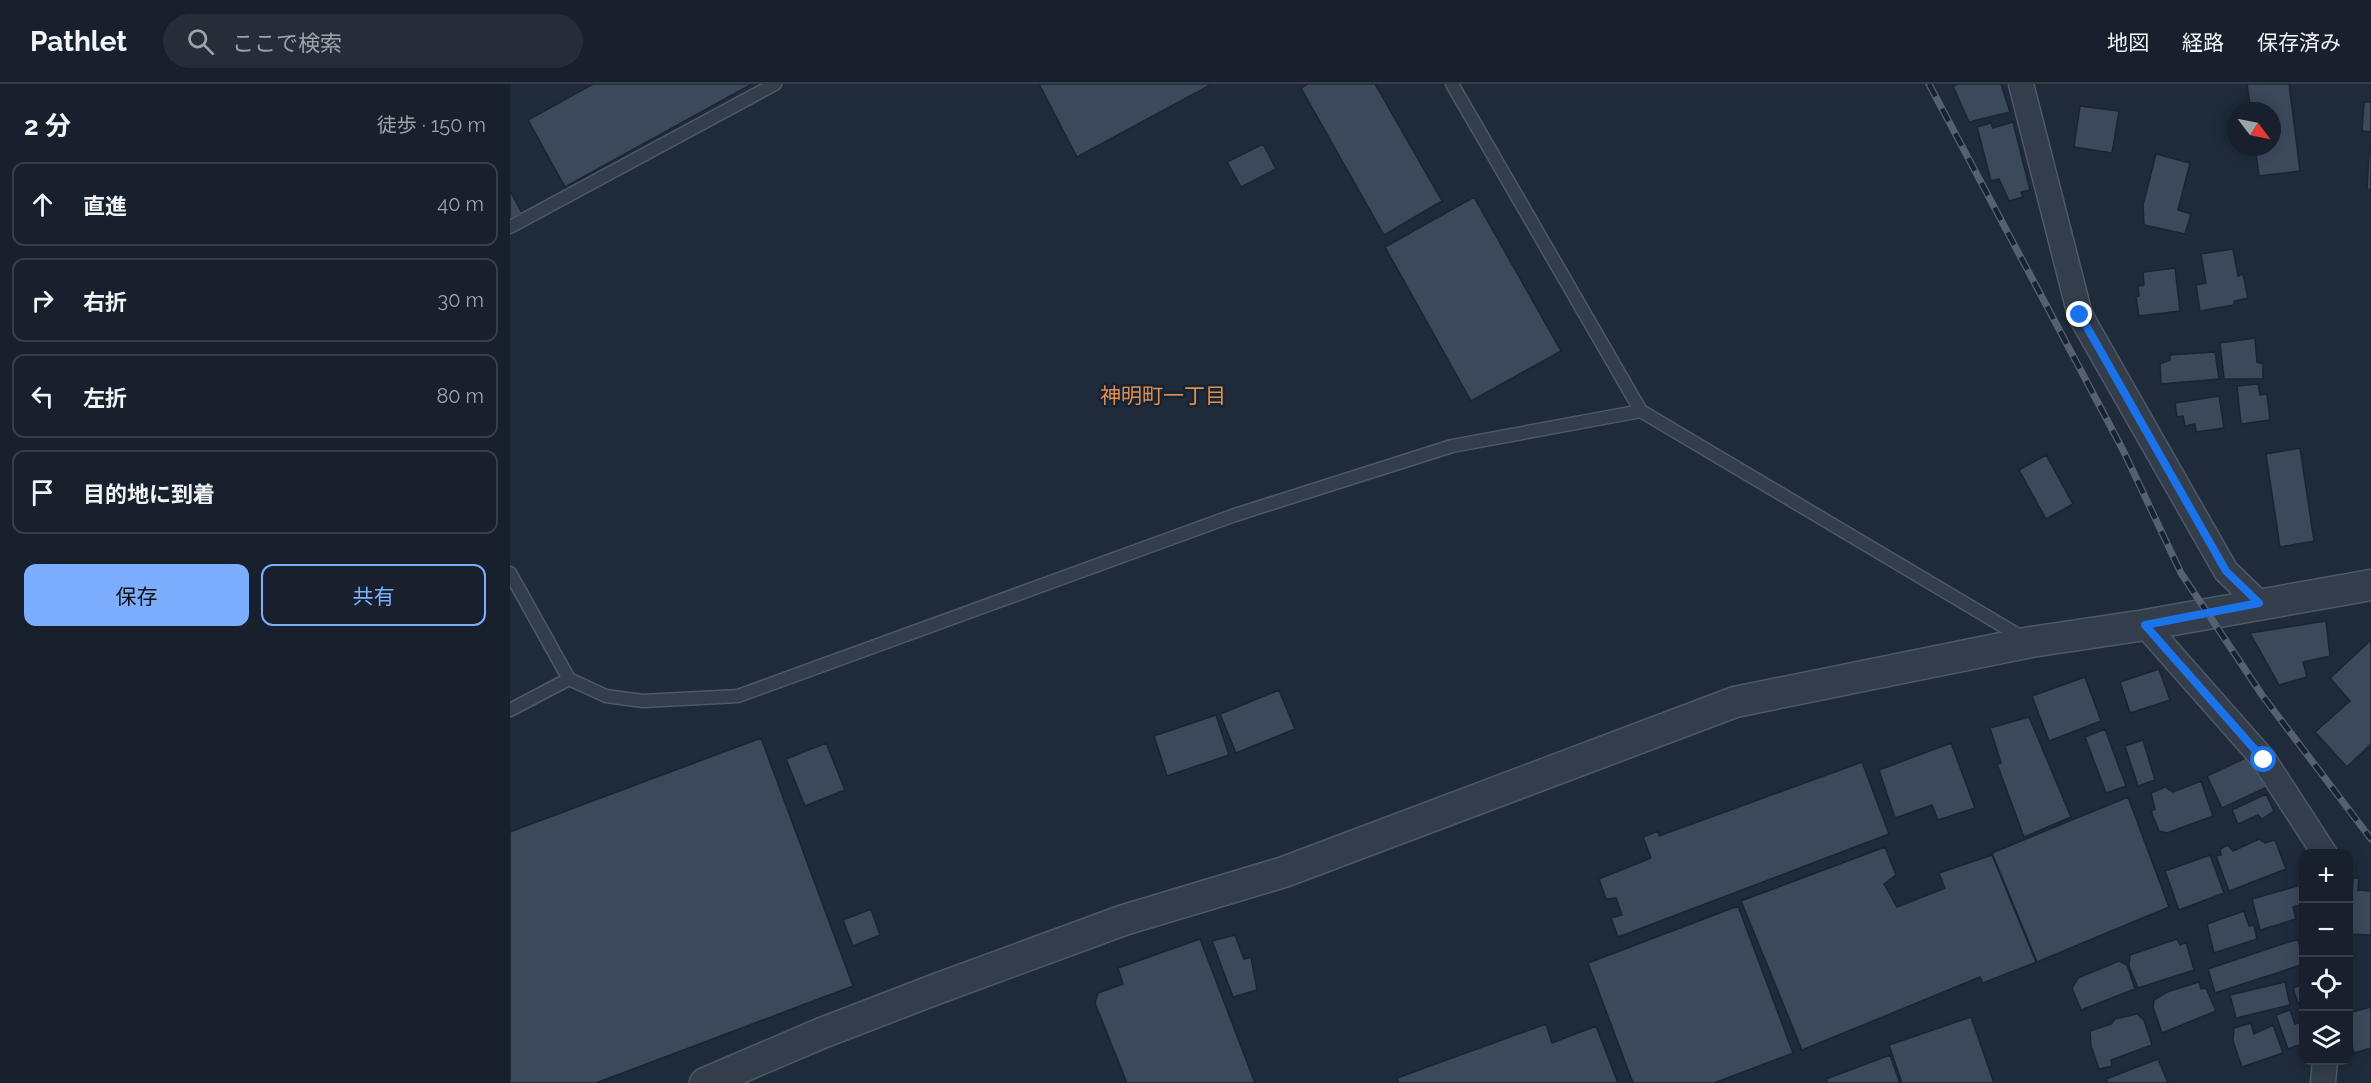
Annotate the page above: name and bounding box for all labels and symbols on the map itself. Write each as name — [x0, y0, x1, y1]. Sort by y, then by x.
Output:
north arrow — [2227, 102, 2281, 156]
route end — [2066, 301, 2092, 327]
district label: 神明町一丁目 — [1100, 383, 1226, 408]
route start — [2250, 746, 2276, 772]

